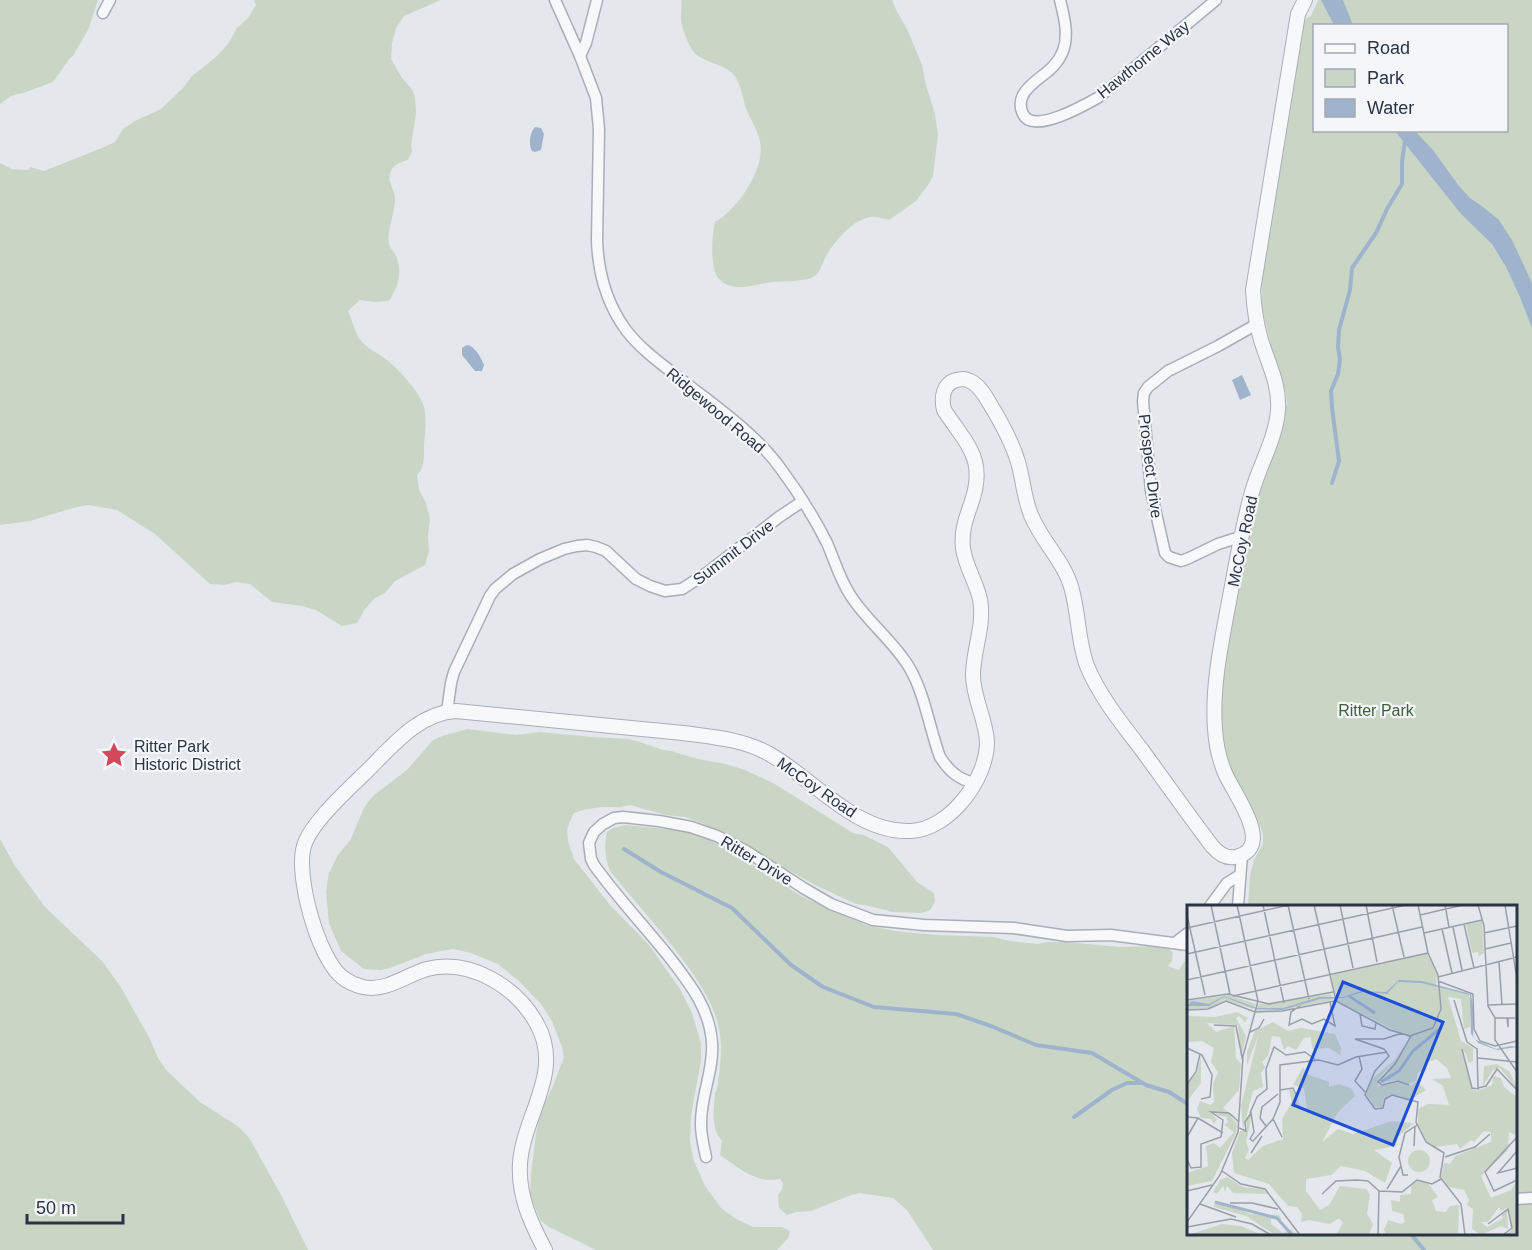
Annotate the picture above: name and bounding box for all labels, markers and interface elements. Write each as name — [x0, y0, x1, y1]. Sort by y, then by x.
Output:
street label: Hawthorne Way — [1094, 17, 1193, 102]
legend — [1313, 24, 1508, 132]
text: Road — [1367, 38, 1410, 58]
text: Park — [1367, 68, 1405, 88]
text: Water — [1367, 98, 1414, 118]
street label: Ridgewood Road — [663, 364, 768, 456]
street label: Prospect Drive — [1136, 413, 1165, 519]
street label: McCoy Road — [1225, 494, 1260, 588]
street label: Summit Drive — [690, 517, 777, 588]
park label: Ritter Park — [1338, 702, 1415, 719]
place label: Ritter Park Historic District — [134, 738, 241, 773]
place icon: Ritter Park Historic District — [99, 740, 129, 770]
street label: McCoy Road — [774, 754, 859, 821]
street label: Ritter Drive — [718, 833, 795, 888]
inset map — [1187, 905, 1517, 1235]
scale bar — [27, 1187, 123, 1225]
text: 50 m — [36, 1198, 76, 1218]

